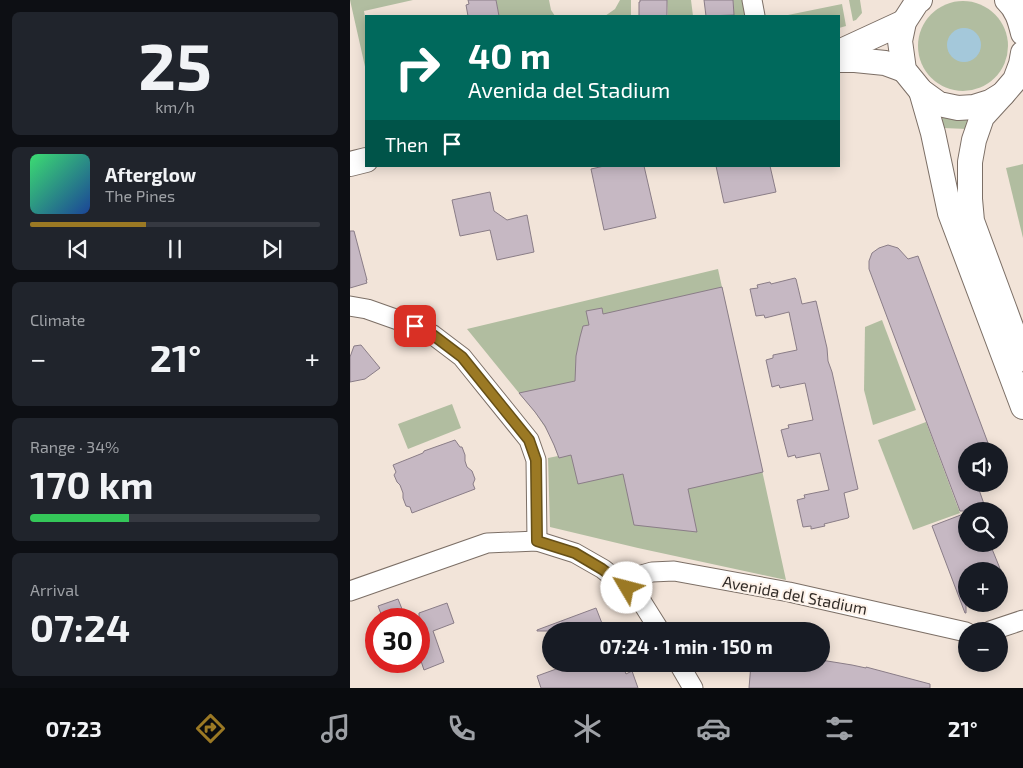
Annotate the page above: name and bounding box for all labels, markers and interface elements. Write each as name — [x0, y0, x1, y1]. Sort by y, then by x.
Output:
text: 25 — [138, 25, 212, 103]
text: 40 m — [468, 34, 551, 76]
icon: right — [385, 35, 450, 100]
text: Avenida del Stadium — [468, 76, 670, 102]
text: km/h — [155, 97, 195, 116]
icon: arrive — [438, 130, 466, 158]
text: Then — [385, 133, 428, 156]
text: Afterglow — [105, 163, 196, 186]
text: The Pines — [105, 186, 175, 205]
icon: previous — [64, 235, 92, 263]
icon: pause — [161, 235, 189, 263]
icon: next — [258, 235, 286, 263]
pin — [394, 305, 436, 347]
text: Climate — [30, 310, 85, 329]
icon: arrive — [401, 312, 429, 340]
text: 21° — [150, 334, 201, 380]
text: − — [30, 341, 46, 375]
text: + — [305, 341, 320, 375]
text: Range · 34% — [30, 437, 119, 456]
map controls — [958, 442, 1008, 672]
button: sound — [958, 442, 1008, 492]
text: 170 km — [30, 461, 153, 507]
button: search — [958, 502, 1008, 552]
position arrow — [600, 561, 652, 613]
button: + — [958, 562, 1008, 612]
street label: Avenida del Stadium — [721, 571, 869, 618]
text: Arrival — [30, 580, 79, 599]
text: 07:24 — [30, 604, 130, 650]
speed limit sign: 30 — [365, 608, 430, 673]
button: − — [958, 622, 1008, 672]
text: 07:24 · 1 min · 150 m — [599, 635, 773, 658]
icon: directions — [193, 711, 228, 746]
icon: music — [318, 711, 353, 746]
icon: phone — [444, 711, 479, 746]
icon: climate — [570, 711, 605, 746]
icon: car — [696, 711, 731, 746]
icon: filters — [822, 711, 857, 746]
text: 07:23 — [45, 715, 102, 741]
text: 21° — [948, 715, 977, 741]

